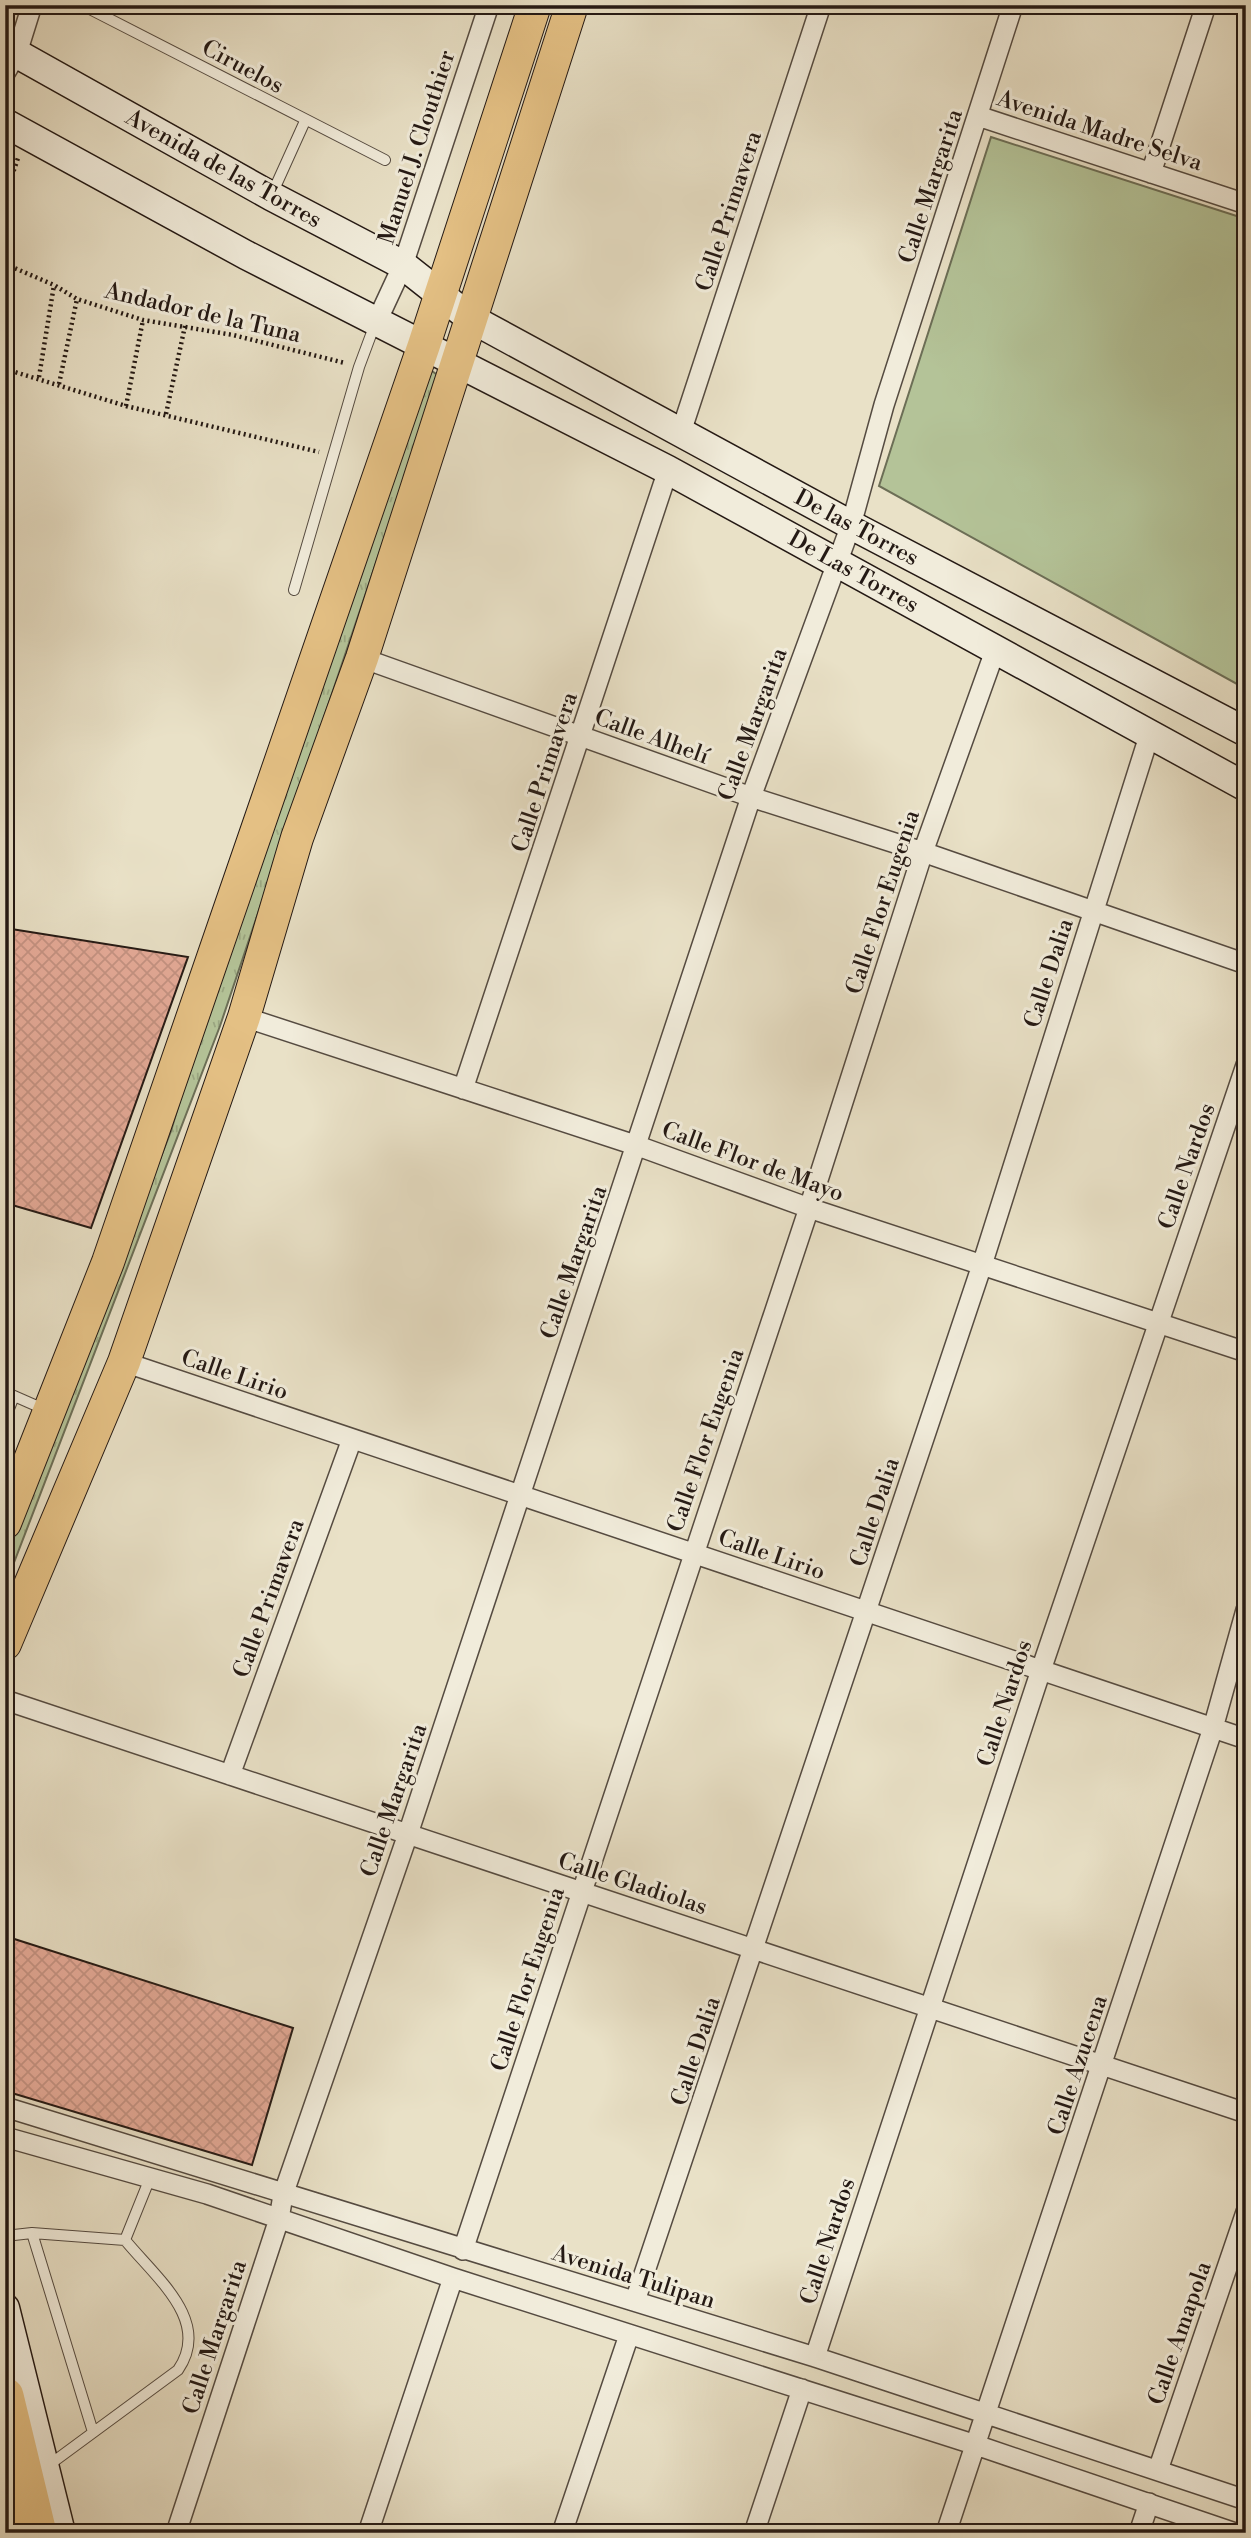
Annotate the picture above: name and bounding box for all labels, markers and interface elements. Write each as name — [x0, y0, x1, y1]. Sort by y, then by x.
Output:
street label: Ciruelos — [197, 34, 288, 100]
street label: Manuel J. Clouthier — [372, 47, 461, 248]
street label: Avenida Madre Selva — [993, 84, 1206, 177]
street label: Avenida de las Torres — [120, 103, 326, 234]
street label: Calle Margarita — [893, 105, 969, 267]
street label: Calle Primavera — [690, 127, 768, 295]
street label: Andador de la Tuna — [101, 277, 304, 349]
street label: De las Torres — [790, 484, 923, 572]
street label: De Las Torres — [783, 525, 924, 619]
street label: Calle Margarita — [712, 644, 794, 805]
street label: Calle Primavera — [506, 688, 584, 856]
street label: Calle Alhelí — [591, 703, 714, 771]
street label: Calle Flor Eugenia — [840, 806, 926, 998]
street label: Calle Dalia — [1018, 915, 1080, 1031]
street label: Calle Nardos — [1152, 1100, 1222, 1233]
street label: Calle Flor de Mayo — [658, 1116, 848, 1208]
street label: Calle Margarita — [535, 1182, 613, 1343]
street label: Calle Lirio — [178, 1344, 292, 1406]
street label: Calle Flor Eugenia — [661, 1345, 751, 1536]
street label: Calle Dalia — [844, 1454, 906, 1570]
street label: Calle Primavera — [227, 1515, 311, 1682]
street label: Calle Lirio — [715, 1524, 829, 1586]
street label: Calle Nardos — [971, 1636, 1039, 1770]
street label: Calle Margarita — [355, 1720, 433, 1881]
street label: Calle Gladiolas — [555, 1847, 711, 1921]
street label: Calle Flor Eugenia — [485, 1883, 571, 2075]
street label: Calle Azucena — [1042, 1991, 1114, 2139]
street label: Calle Dalia — [665, 1993, 727, 2109]
street label: Calle Nardos — [794, 2174, 862, 2308]
street label: Avenida Tulipan — [548, 2239, 719, 2315]
street label: Calle Margarita — [177, 2256, 253, 2418]
street label: Calle Amapola — [1142, 2258, 1218, 2409]

